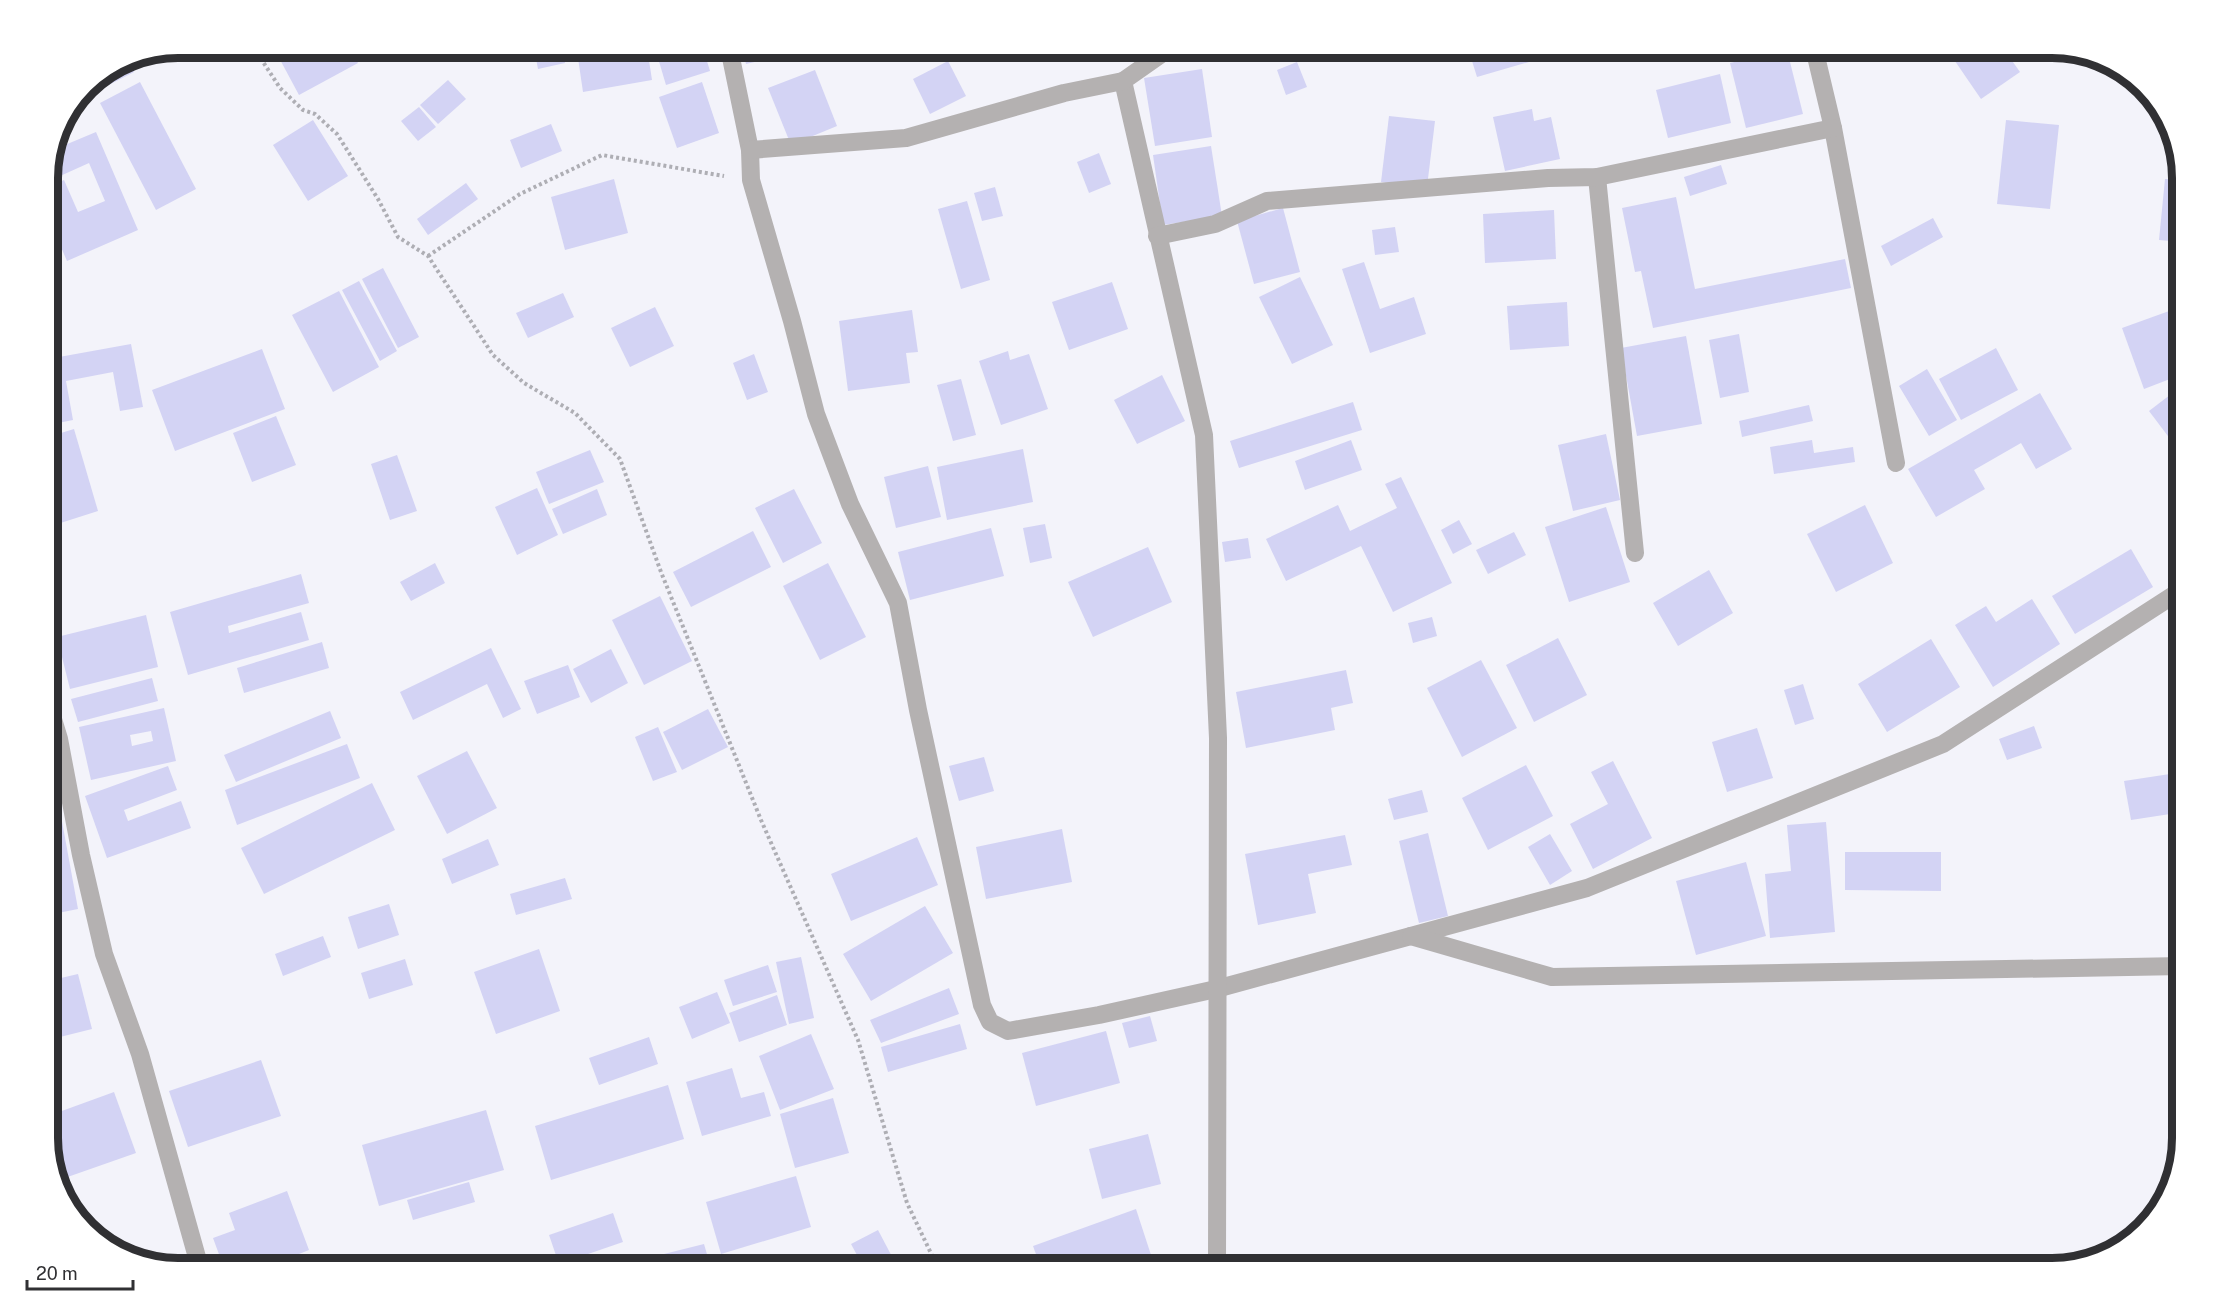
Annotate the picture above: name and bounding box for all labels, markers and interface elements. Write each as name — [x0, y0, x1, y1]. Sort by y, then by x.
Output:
scale bar — [27, 1253, 134, 1291]
text: 20 m — [36, 1263, 78, 1284]

